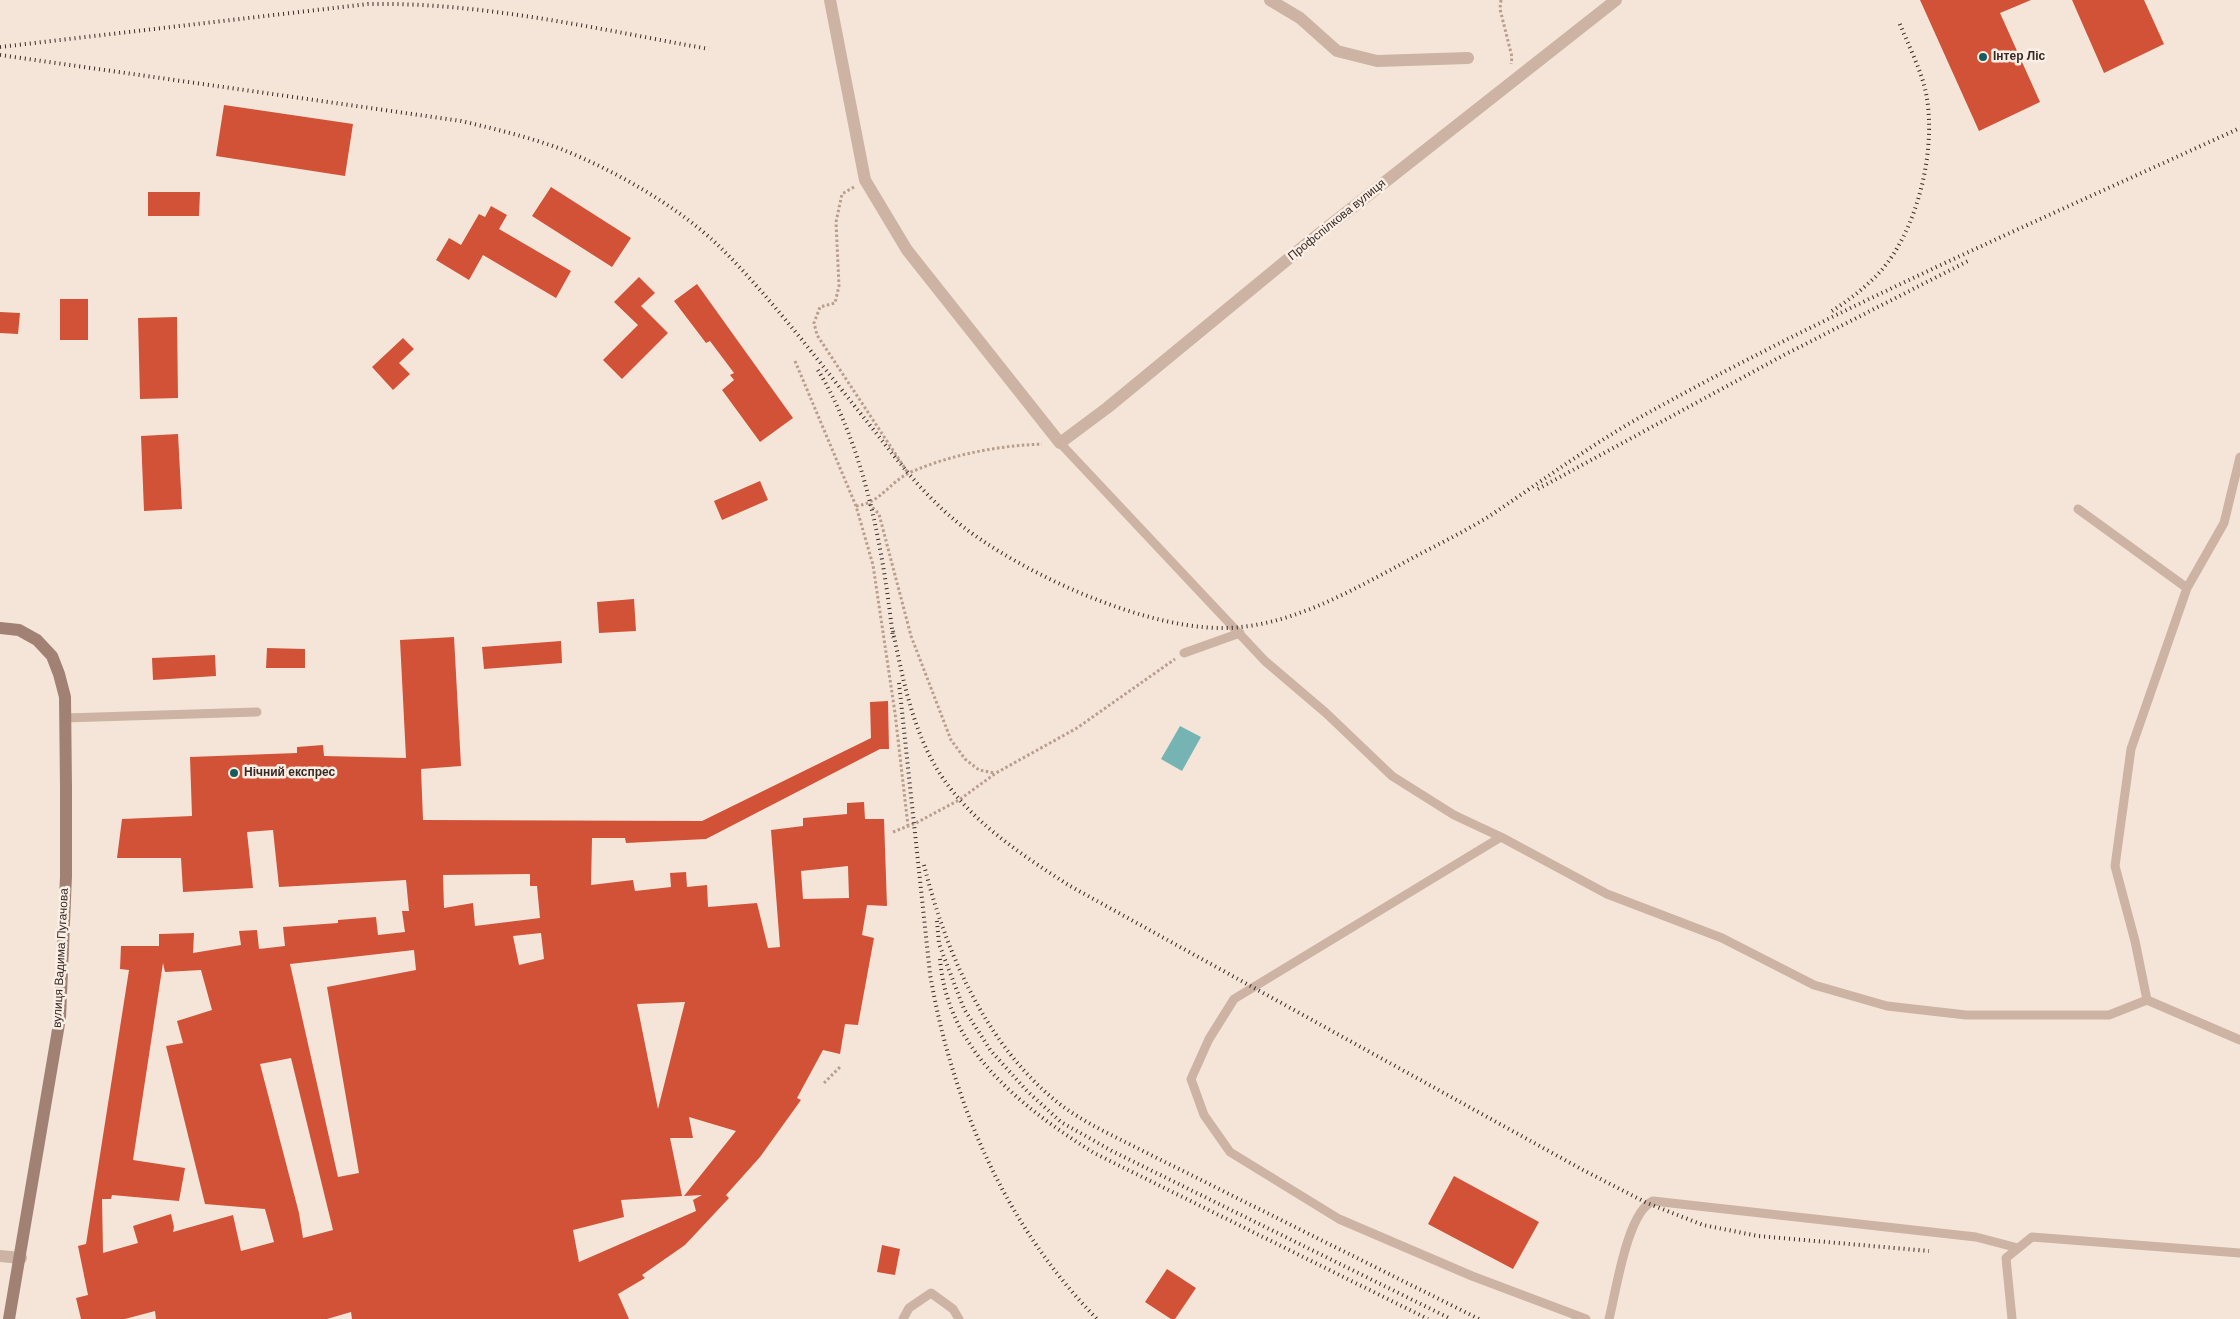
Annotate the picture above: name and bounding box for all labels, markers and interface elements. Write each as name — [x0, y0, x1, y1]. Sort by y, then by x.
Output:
place label: Інтер Ліс — [1993, 50, 2045, 64]
marker: Інтер Ліс — [1977, 51, 1989, 63]
street label: Профспілкова вулиця — [1285, 176, 1389, 264]
place label: Нічний експрес — [244, 766, 335, 780]
marker: Нічний експрес — [228, 767, 240, 779]
street label: вулиця Вадима Пугачова — [50, 888, 72, 1028]

